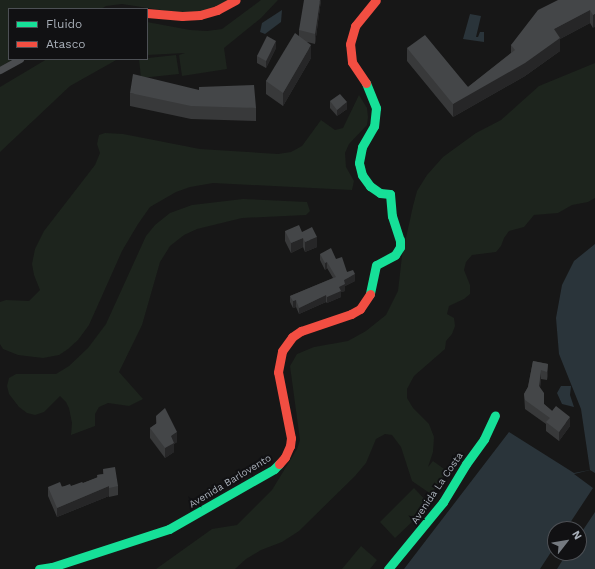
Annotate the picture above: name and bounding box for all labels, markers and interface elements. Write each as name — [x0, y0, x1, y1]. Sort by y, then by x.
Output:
legend — [8, 8, 148, 60]
text: Fluido — [46, 17, 82, 31]
text: Atasco — [46, 37, 86, 51]
street label: Avenida La Costa — [408, 450, 466, 526]
street label: Avenida Barlovento — [187, 452, 273, 510]
north arrow — [547, 521, 587, 561]
text: N — [569, 528, 585, 542]

